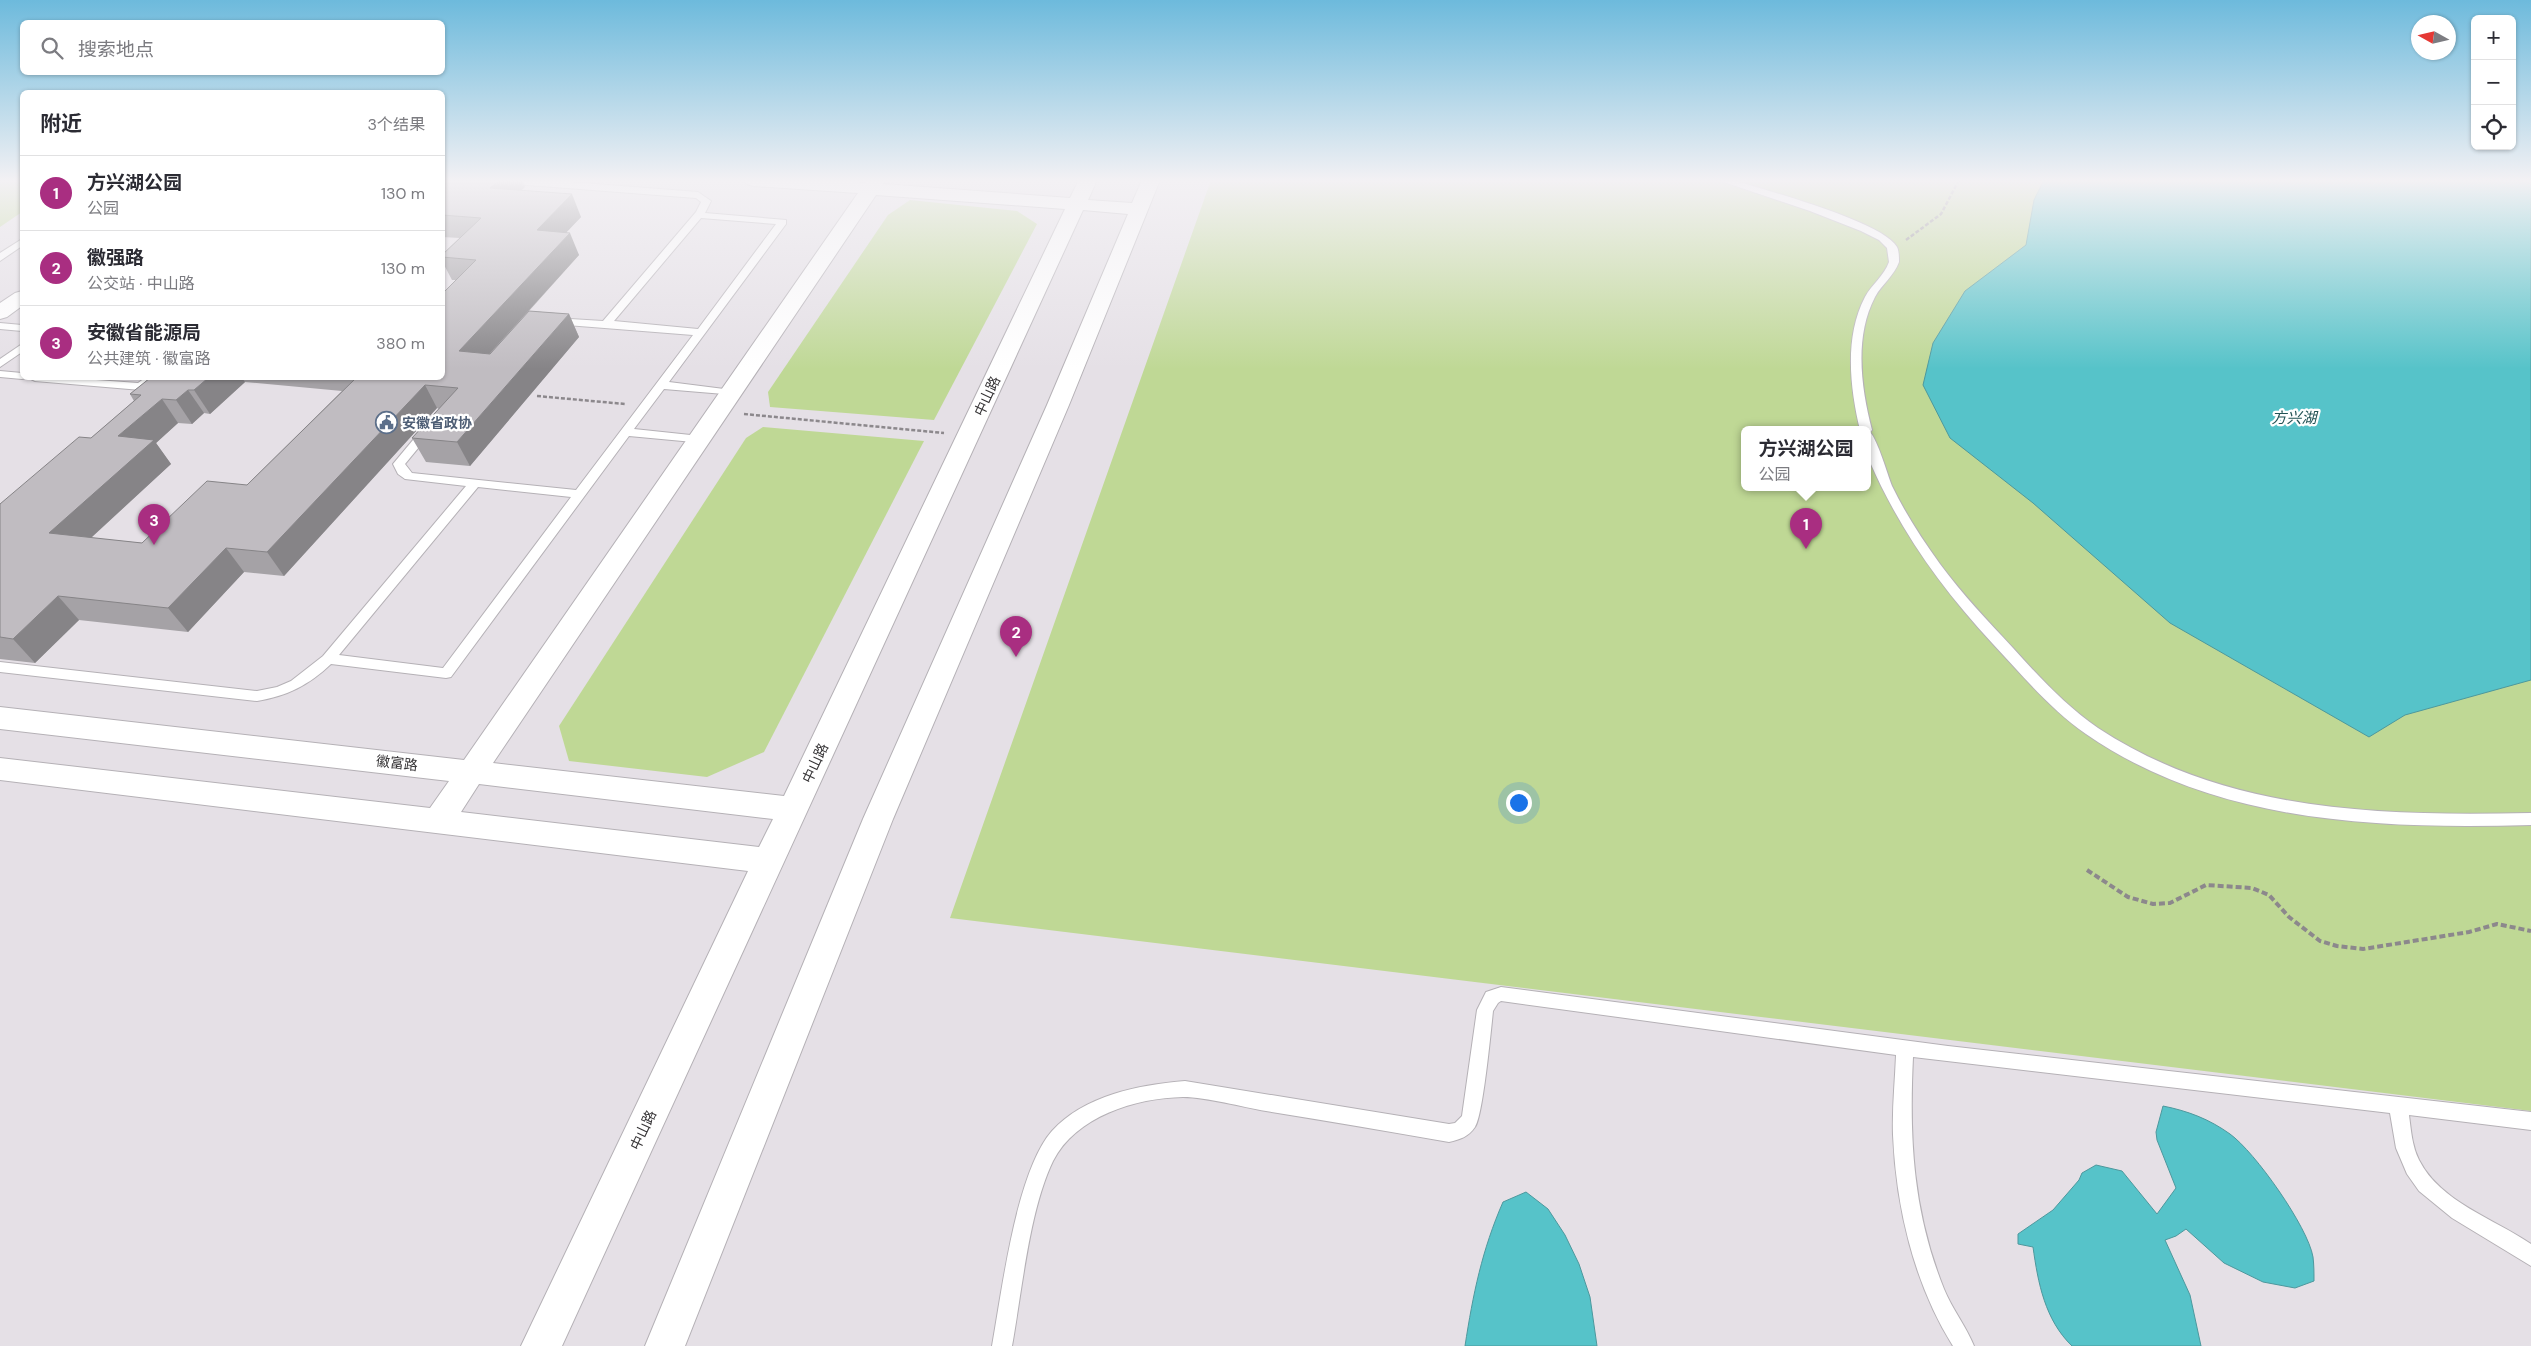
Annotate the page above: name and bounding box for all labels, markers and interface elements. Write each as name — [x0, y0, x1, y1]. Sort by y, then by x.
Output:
north arrow — [2411, 15, 2456, 60]
map controls — [2471, 15, 2516, 150]
button: + — [2471, 15, 2516, 60]
search box — [20, 20, 445, 75]
icon: search — [38, 34, 66, 62]
text: 搜索地点 — [78, 37, 154, 62]
button: − — [2471, 60, 2516, 105]
button: locate — [2471, 105, 2516, 150]
text: 附近 — [40, 110, 82, 138]
text: 3个结果 — [368, 114, 425, 135]
text: 方兴湖公园 — [87, 170, 182, 195]
text: 1 — [53, 183, 59, 204]
text: 130 m — [381, 183, 425, 204]
text: 公园 — [87, 198, 119, 219]
text: 徽强路 — [87, 245, 144, 270]
text: 2 — [51, 258, 61, 279]
text: 130 m — [381, 258, 425, 279]
text: 公交站 · 中山路 — [87, 273, 195, 294]
text: 安徽省能源局 — [87, 320, 201, 345]
text: 3 — [51, 333, 61, 354]
text: 380 m — [376, 333, 425, 354]
text: 公共建筑 · 徽富路 — [87, 348, 211, 369]
street label: 中山路 — [970, 373, 1004, 419]
water label: 方兴湖 — [2271, 408, 2318, 428]
public building icon: 安徽省政协 — [374, 411, 398, 435]
place label: 安徽省政协 — [402, 414, 472, 432]
popup — [1741, 426, 1871, 491]
text: 方兴湖公园 — [1758, 436, 1854, 461]
text: 公园 — [1758, 464, 1791, 485]
pin: 3 — [138, 504, 170, 545]
pin: 1 — [1790, 508, 1822, 549]
pin: 2 — [1000, 616, 1032, 657]
street label: 中山路 — [798, 740, 832, 786]
street label: 徽富路 — [375, 752, 419, 774]
your location — [1506, 790, 1532, 816]
street label: 中山路 — [626, 1107, 660, 1153]

